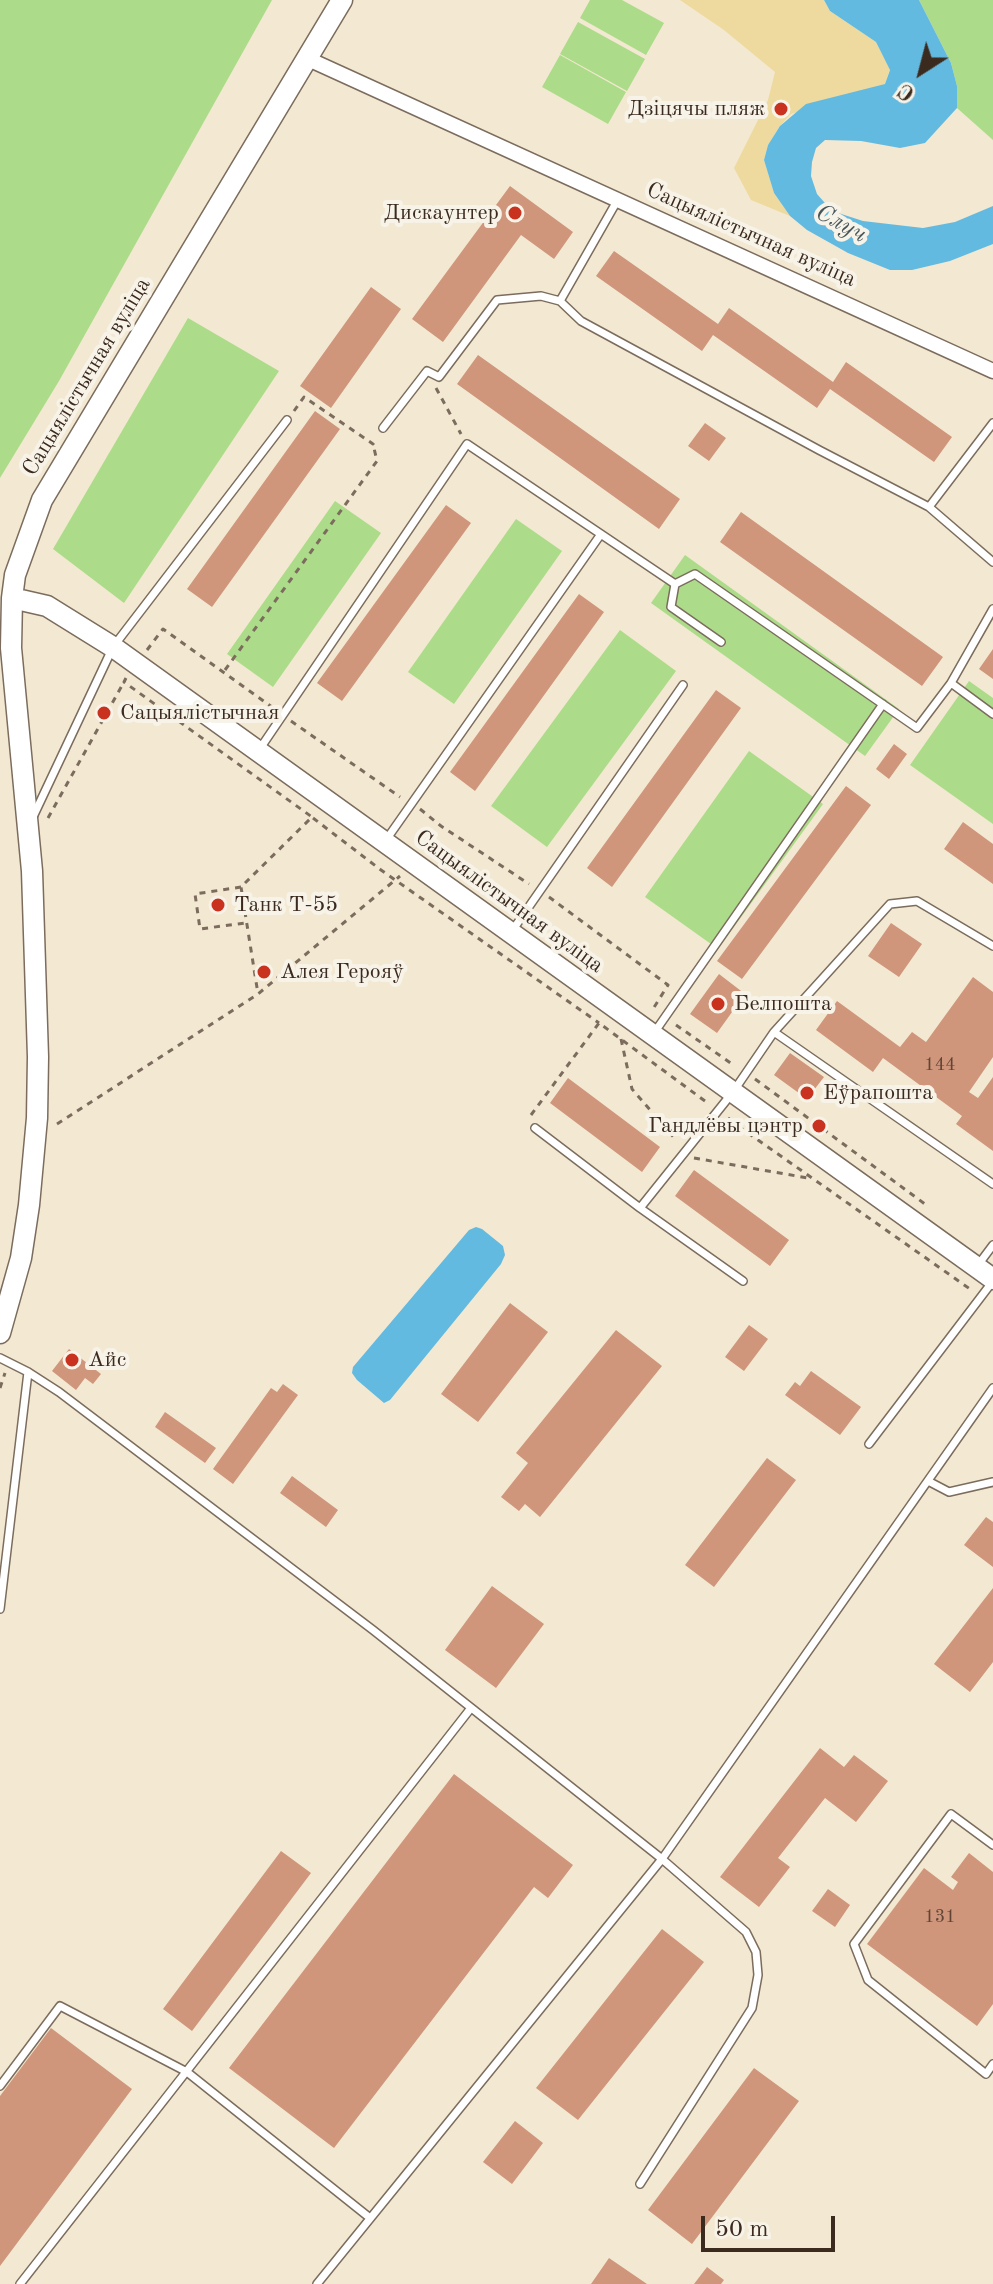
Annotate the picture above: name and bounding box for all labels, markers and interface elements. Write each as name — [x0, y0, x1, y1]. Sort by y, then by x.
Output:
north arrow — [881, 32, 961, 112]
text: С — [895, 78, 919, 105]
place label: Дзіцячы пляж — [628, 96, 765, 122]
marker: Дзіцячы пляж — [772, 100, 790, 118]
street label: Сацыялістычная вуліца — [642, 177, 860, 293]
water label: Случ — [810, 198, 872, 250]
place label: Дискаунтер — [384, 200, 499, 226]
marker: Дискаунтер — [506, 204, 524, 222]
street label: Сацыялістычная вуліца — [17, 273, 157, 481]
place label: Сацыялістычная — [120, 700, 279, 726]
marker: Сацыялістычная — [95, 704, 113, 722]
street label: Сацыялістычная вуліца — [410, 825, 608, 979]
place label: Танк Т-55 — [234, 892, 338, 918]
marker: Танк Т-55 — [209, 896, 227, 914]
place label: Алея Герояў — [280, 959, 404, 985]
marker: Алея Герояў — [255, 963, 273, 981]
place label: Белпошта — [734, 991, 832, 1017]
marker: Белпошта — [709, 995, 727, 1013]
house number: 144 — [924, 1054, 956, 1076]
place label: Еўрапошта — [823, 1080, 933, 1106]
marker: Еўрапошта — [798, 1084, 816, 1102]
place label: Гандлёвы цэнтр — [648, 1113, 803, 1139]
marker: Гандлёвы цэнтр — [810, 1117, 828, 1135]
place label: Айс — [88, 1347, 126, 1373]
marker: Айс — [63, 1351, 81, 1369]
house number: 131 — [924, 1906, 956, 1928]
scale bar — [705, 2200, 839, 2250]
text: 50 m — [715, 2218, 769, 2242]

